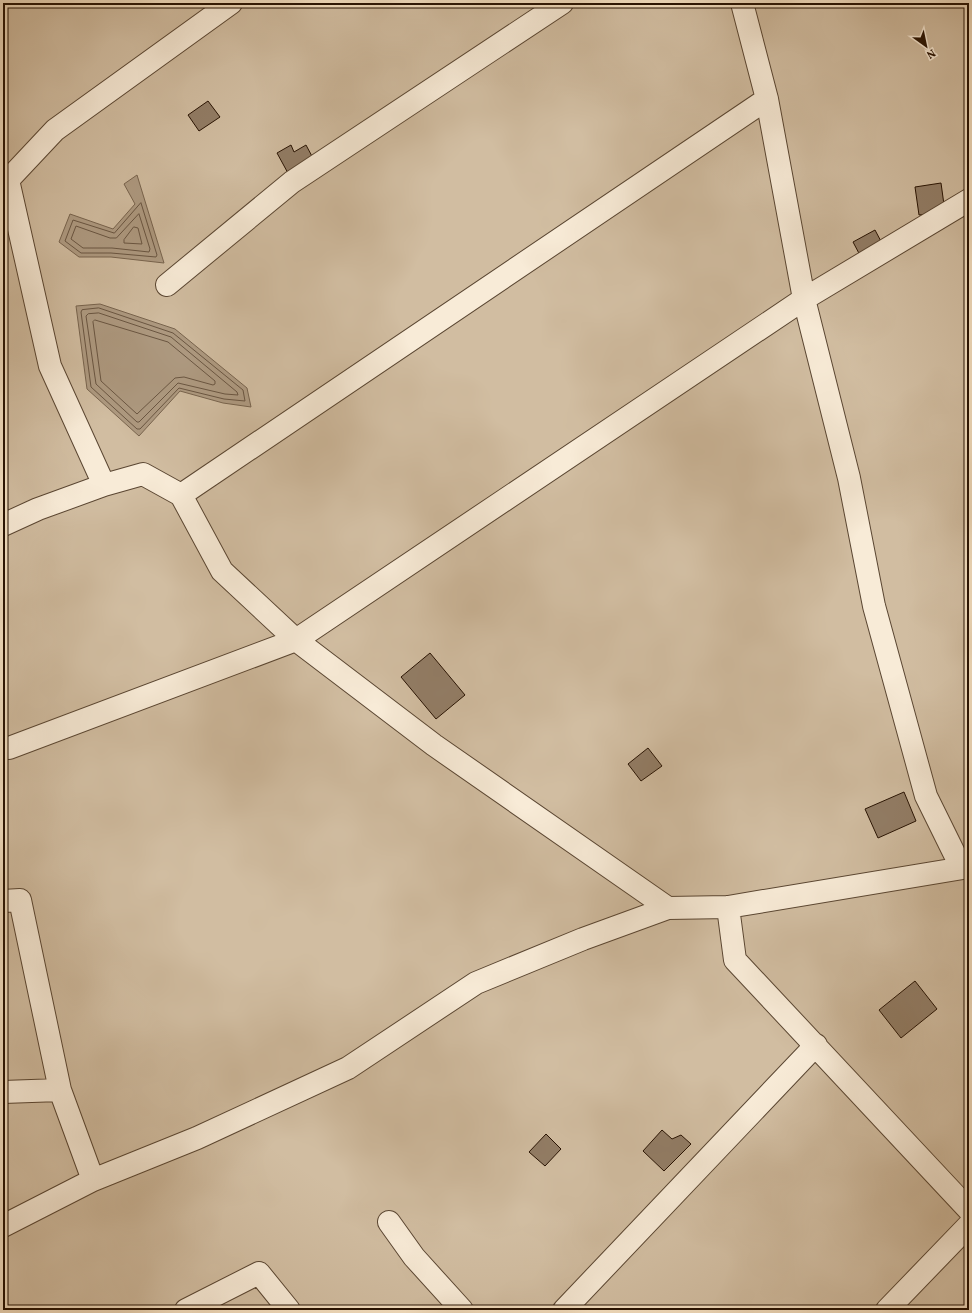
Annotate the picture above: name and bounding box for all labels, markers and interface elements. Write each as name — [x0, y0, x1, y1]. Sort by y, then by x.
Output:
north arrow — [906, 26, 946, 66]
text: N — [923, 45, 938, 62]

